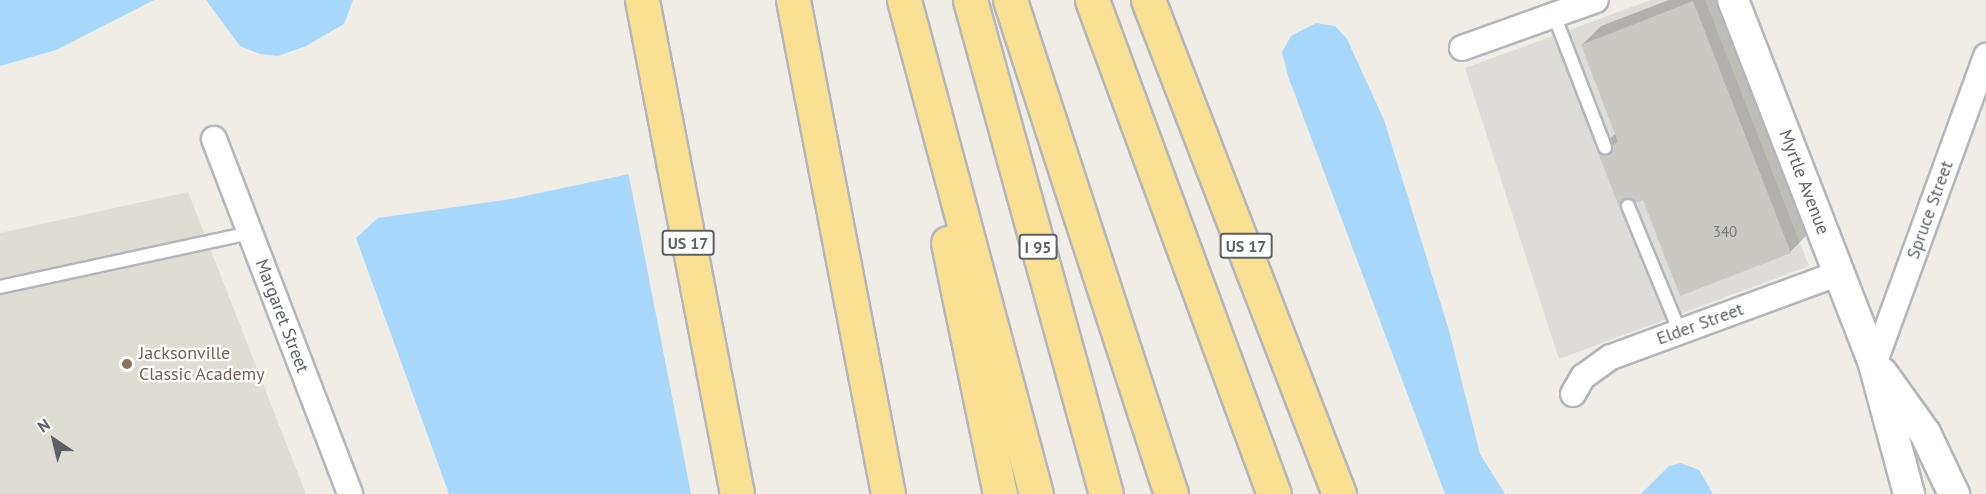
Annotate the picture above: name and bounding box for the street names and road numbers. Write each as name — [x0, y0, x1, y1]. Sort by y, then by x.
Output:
street label: Myrtle Avenue — [1774, 126, 1834, 238]
street label: Spruce Street — [1902, 158, 1958, 262]
road number: US 17 — [661, 230, 715, 256]
road number: US 17 — [1219, 233, 1273, 259]
road number: I 95 — [1018, 234, 1058, 260]
street label: Margaret Street — [250, 256, 314, 376]
street label: Elder Street — [1654, 298, 1746, 350]

